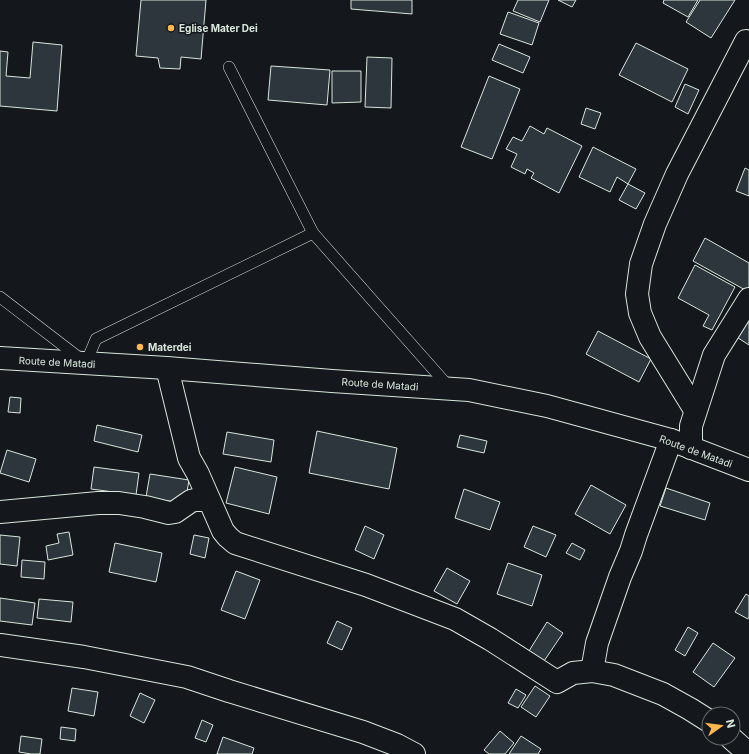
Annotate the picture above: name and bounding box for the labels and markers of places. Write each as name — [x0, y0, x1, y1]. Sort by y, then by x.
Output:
place label: Eglise Mater Dei — [179, 22, 258, 35]
marker: Eglise Mater Dei — [166, 23, 176, 33]
place label: Materdei — [148, 341, 192, 353]
marker: Materdei — [135, 342, 145, 352]

